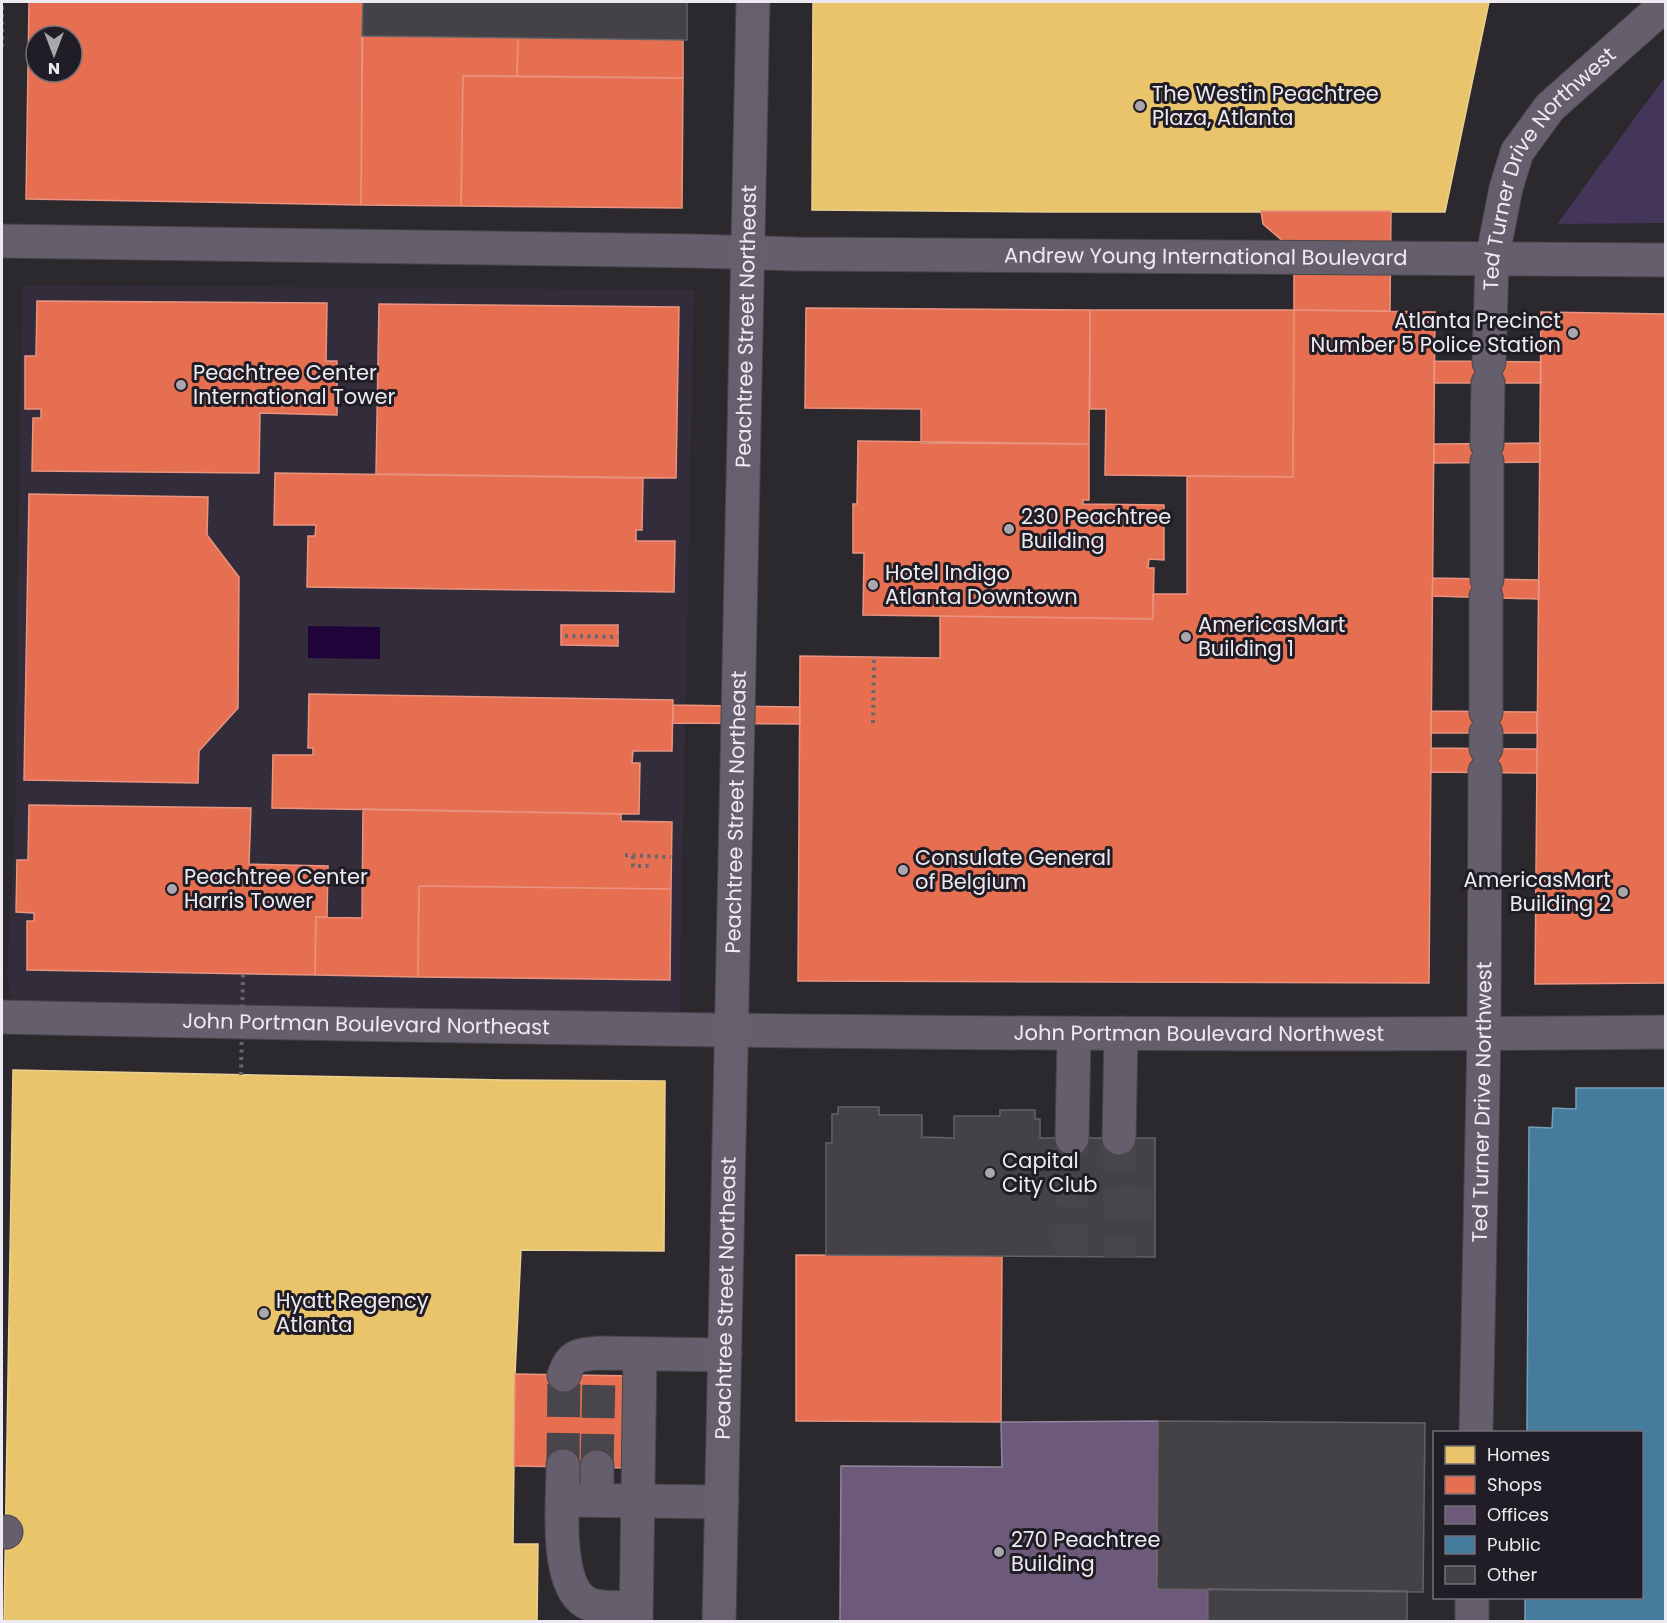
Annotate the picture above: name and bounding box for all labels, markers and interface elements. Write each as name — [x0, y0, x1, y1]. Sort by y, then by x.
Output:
north arrow — [24, 24, 84, 84]
street label: Ted Turner Drive Northwest — [1476, 40, 1622, 291]
text: N — [48, 57, 60, 80]
place label: The Westin Peachtree Plaza, Atlanta — [1152, 79, 1379, 132]
marker: The Westin Peachtree Plaza, Atlanta — [1133, 99, 1147, 113]
street label: Peachtree Street Northeast — [728, 185, 763, 468]
street label: Andrew Young International Boulevard — [1004, 240, 1408, 272]
place label: Atlanta Precinct Number 5 Police Station — [1311, 306, 1561, 359]
marker: Atlanta Precinct Number 5 Police Station — [1566, 326, 1580, 340]
place label: Peachtree Center International Tower — [193, 358, 395, 411]
marker: Peachtree Center International Tower — [174, 378, 188, 392]
place label: 230 Peachtree Building — [1021, 502, 1171, 555]
marker: 230 Peachtree Building — [1002, 522, 1016, 536]
place label: Hotel Indigo Atlanta Downtown — [885, 558, 1078, 611]
marker: Hotel Indigo Atlanta Downtown — [866, 578, 880, 592]
place label: AmericasMart Building 1 — [1198, 610, 1345, 663]
marker: AmericasMart Building 1 — [1179, 630, 1193, 644]
street label: Peachtree Street Northeast — [718, 670, 753, 954]
place label: Consulate General of Belgium — [915, 843, 1111, 896]
place label: Peachtree Center Harris Tower — [184, 862, 368, 915]
marker: Consulate General of Belgium — [896, 863, 910, 877]
place label: AmericasMart Building 2 — [1464, 865, 1611, 918]
marker: Peachtree Center Harris Tower — [165, 882, 179, 896]
marker: AmericasMart Building 2 — [1616, 885, 1630, 899]
street label: Ted Turner Drive Northwest — [1465, 961, 1498, 1243]
street label: John Portman Boulevard Northeast — [182, 1006, 550, 1041]
street label: John Portman Boulevard Northwest — [1013, 1018, 1384, 1048]
place label: Capital City Club — [1002, 1146, 1097, 1199]
street label: Peachtree Street Northeast — [708, 1156, 743, 1440]
marker: Capital City Club — [983, 1166, 997, 1180]
place label: Hyatt Regency Atlanta — [276, 1286, 429, 1339]
marker: Hyatt Regency Atlanta — [257, 1306, 271, 1320]
legend — [1433, 1431, 1643, 1599]
text: Homes — [1487, 1442, 1550, 1467]
text: Shops — [1487, 1472, 1542, 1497]
text: Offices — [1487, 1502, 1549, 1527]
place label: 270 Peachtree Building — [1011, 1525, 1160, 1578]
text: Public — [1487, 1532, 1541, 1557]
marker: 270 Peachtree Building — [992, 1545, 1006, 1559]
text: Other — [1487, 1562, 1537, 1587]

